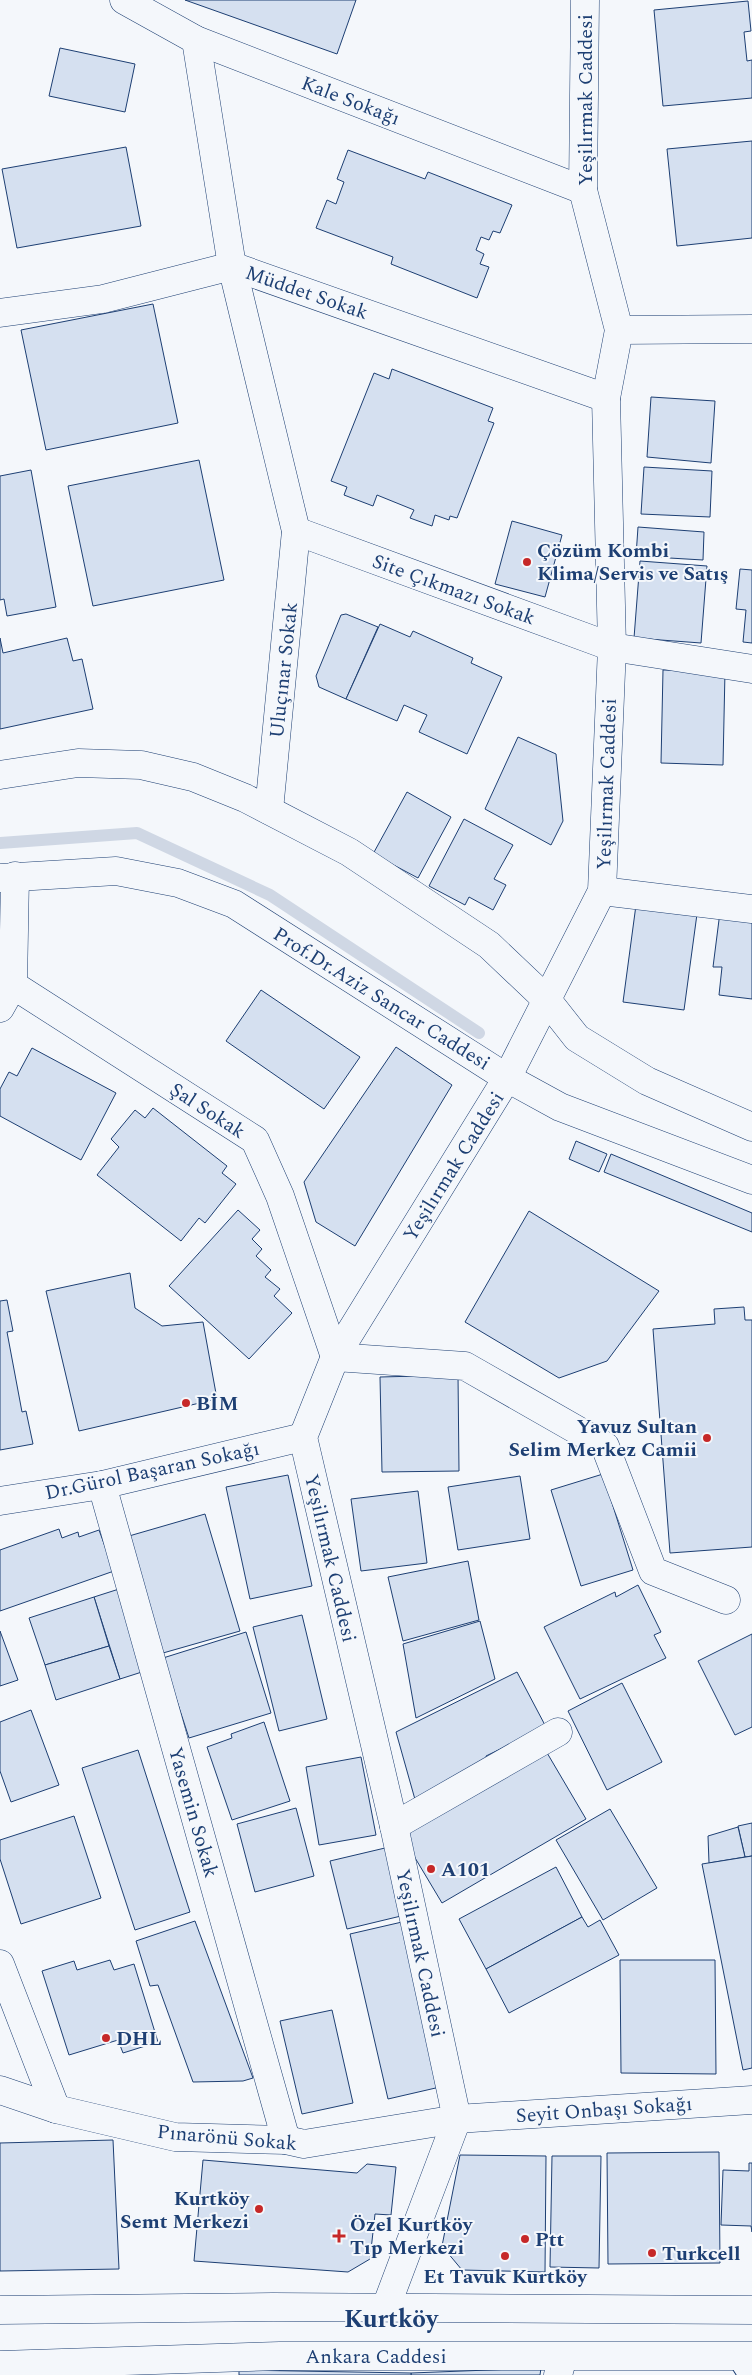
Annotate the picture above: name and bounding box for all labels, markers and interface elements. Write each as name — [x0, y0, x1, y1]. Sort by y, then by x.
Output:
street label: Yeşilırmak Caddesi — [571, 14, 601, 186]
street label: Kale Sokağı — [297, 68, 404, 134]
street label: Müddet Sokak — [241, 258, 372, 328]
place label: Çözüm Kombi Klima/Servis ve Satış — [537, 536, 728, 589]
street label: Site Çıkmazı Sokak — [368, 546, 539, 633]
marker: Çözüm Kombi Klima/Servis ve Satış — [521, 556, 533, 568]
street label: Uluçınar Sokak — [262, 601, 306, 740]
street label: Yeşilırmak Caddesi — [589, 698, 625, 870]
street label: Prof.Dr.Aziz Sancar Caddesi — [267, 920, 496, 1078]
street label: Şal Sokak — [164, 1075, 251, 1147]
street label: Yeşilırmak Caddesi — [396, 1086, 512, 1247]
place label: BİM — [196, 1389, 238, 1419]
marker: BİM — [180, 1397, 192, 1409]
place label: Yavuz Sultan Selim Merkez Camii — [508, 1412, 697, 1465]
marker: Yavuz Sultan Selim Merkez Camii — [701, 1432, 713, 1444]
street label: Dr.Gürol Başaran Sokağı — [42, 1434, 262, 1508]
street label: Yeşilırmak Caddesi — [296, 1471, 364, 1645]
street label: Yasemin Sokak — [160, 1743, 226, 1881]
place label: A101 — [441, 1855, 490, 1885]
marker: A101 — [425, 1863, 437, 1875]
street label: Yeşilırmak Caddesi — [387, 1866, 453, 2040]
place label: DHL — [116, 2024, 162, 2054]
marker: DHL — [100, 2032, 112, 2044]
street label: Seyit Onbaşı Sokağı — [515, 2089, 693, 2131]
street label: Pınarönü Sokak — [156, 2117, 298, 2159]
place label: Kurtköy Semt Merkezi — [120, 2184, 250, 2237]
marker: Kurtköy Semt Merkezi — [253, 2203, 265, 2215]
place label: Özel Kurtköy Tıp Merkezi — [350, 2210, 474, 2263]
place label: Ptt — [535, 2225, 565, 2255]
marker: Özel Kurtköy Tıp Merkezi — [332, 2229, 346, 2243]
marker: Ptt — [519, 2233, 531, 2245]
place label: Turkcell — [662, 2239, 740, 2269]
marker: Turkcell — [646, 2247, 658, 2259]
marker: Et Tavuk Kurtköy — [499, 2250, 511, 2262]
place label: Et Tavuk Kurtköy — [423, 2262, 588, 2292]
district label: Kurtköy — [344, 2301, 439, 2339]
street label: Ankara Caddesi — [305, 2342, 447, 2372]

